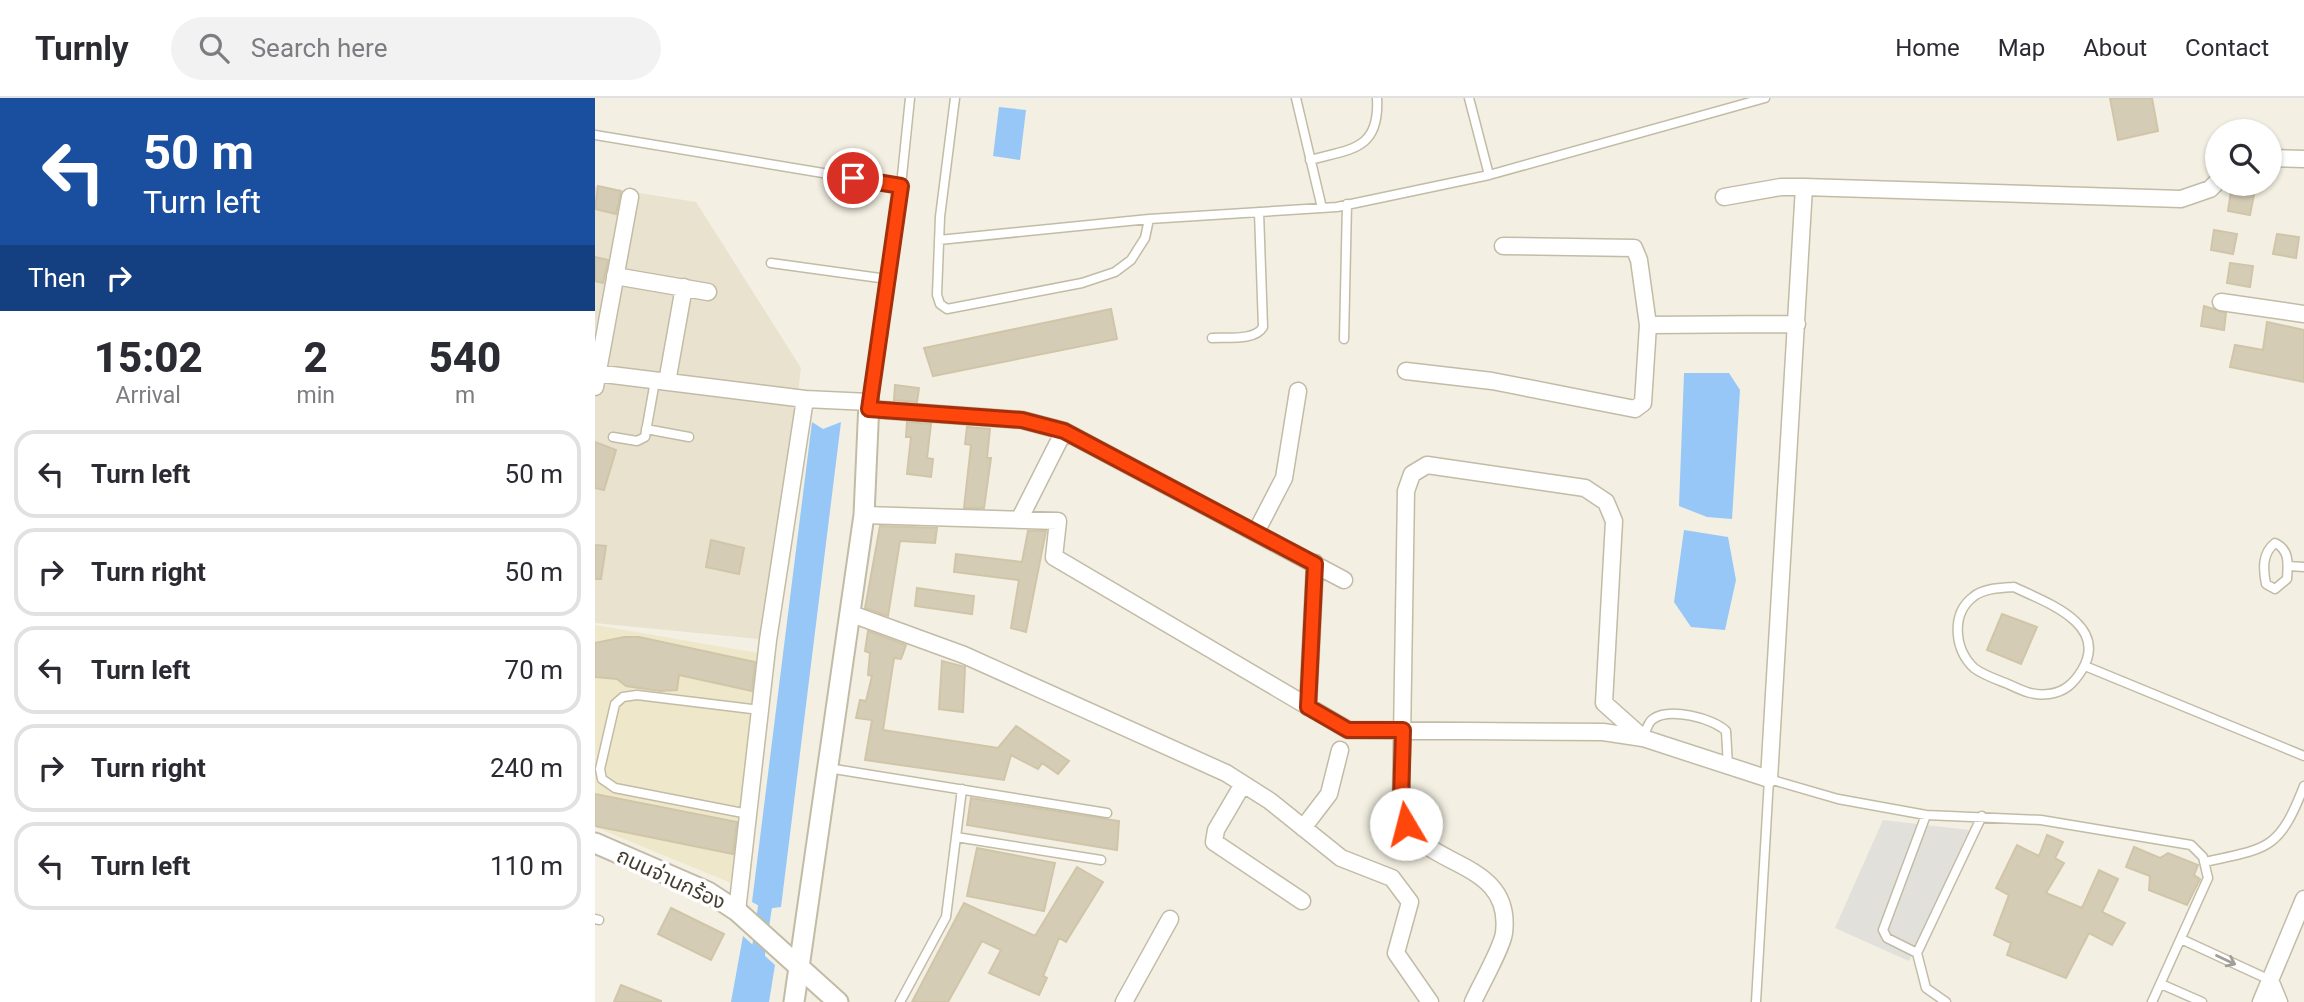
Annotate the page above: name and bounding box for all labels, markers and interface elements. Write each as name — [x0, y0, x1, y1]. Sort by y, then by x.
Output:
search box — [171, 17, 661, 80]
text: Turnly — [35, 29, 129, 68]
icon: search — [195, 29, 233, 67]
text: Search here — [251, 33, 387, 63]
text: Home — [1895, 34, 1960, 62]
text: Map — [1998, 34, 2045, 62]
text: About — [2083, 34, 2147, 62]
text: Contact — [2185, 34, 2269, 62]
map controls — [2205, 119, 2282, 196]
button: search — [2205, 119, 2282, 196]
text: 50 m — [143, 124, 254, 181]
icon: left — [28, 126, 119, 217]
pin — [823, 148, 883, 208]
icon: arrive — [834, 159, 872, 197]
text: Turn left — [143, 183, 261, 221]
icon: right — [100, 259, 138, 297]
text: Then — [28, 263, 86, 293]
text: 15:02 — [94, 333, 203, 382]
text: 2 — [304, 333, 328, 382]
text: 540 — [429, 333, 501, 382]
text: Arrival — [116, 382, 181, 409]
text: min — [296, 382, 335, 409]
text: m — [455, 382, 475, 409]
icon: left — [32, 455, 70, 493]
text: Turn left — [91, 459, 190, 489]
text: 50 m — [505, 459, 563, 489]
icon: right — [32, 553, 70, 591]
text: Turn right — [91, 557, 206, 587]
text: 50 m — [505, 557, 563, 587]
icon: left — [32, 651, 70, 689]
text: Turn left — [91, 655, 190, 685]
text: 70 m — [505, 655, 563, 685]
icon: right — [32, 749, 70, 787]
text: Turn right — [91, 753, 206, 783]
text: 240 m — [490, 753, 563, 783]
position arrow — [1369, 787, 1443, 861]
street label: ถนนจ่านกร้อง — [613, 843, 729, 915]
icon: left — [32, 847, 70, 885]
text: Turn left — [91, 851, 190, 881]
text: 110 m — [490, 851, 563, 881]
one-way arrow — [2215, 954, 2236, 967]

